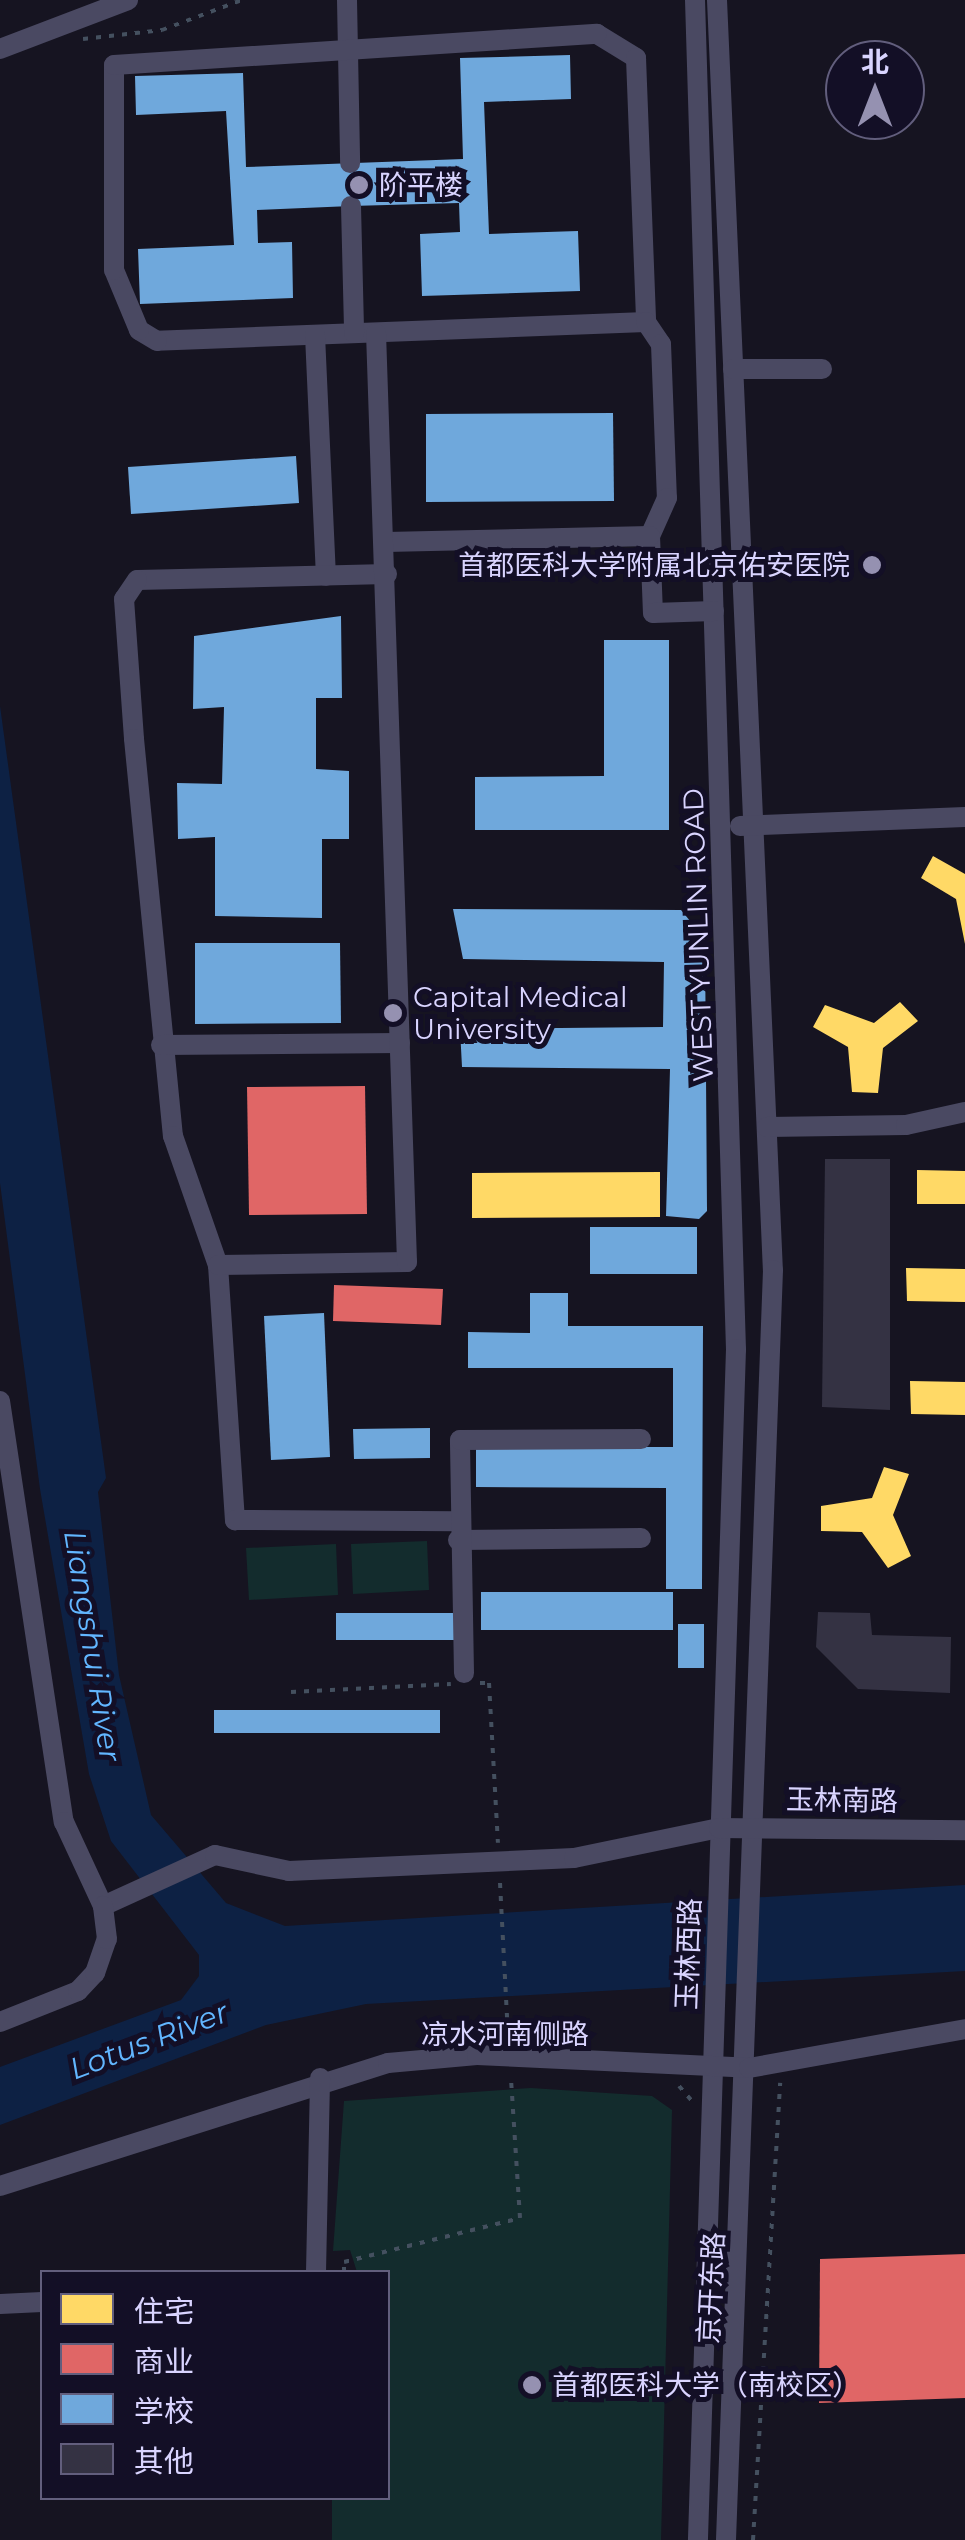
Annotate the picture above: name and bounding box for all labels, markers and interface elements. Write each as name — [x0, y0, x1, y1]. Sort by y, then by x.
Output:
north arrow — [825, 40, 925, 140]
text: 北 — [861, 45, 889, 79]
place label: 阶平楼 — [379, 168, 463, 202]
marker: 阶平楼 — [348, 174, 370, 196]
place label: 首都医科大学附属北京佑安医院 — [458, 548, 850, 582]
marker: 首都医科大学附属北京佑安医院 — [859, 552, 885, 578]
street label: WEST YUNLIN ROAD — [676, 788, 720, 1082]
place label: Capital Medical University — [413, 980, 628, 1046]
marker: Capital Medical University — [382, 1002, 404, 1024]
water label: Liangshui River — [56, 1528, 128, 1764]
street label: 玉林南路 — [786, 1782, 898, 1818]
street label: 玉林西路 — [669, 1897, 707, 2011]
water label: Lotus River — [65, 1994, 233, 2088]
street label: 凉水河南侧路 — [421, 2017, 589, 2051]
street label: 京开东路 — [691, 2231, 731, 2345]
legend — [40, 2270, 390, 2500]
text: 住宅 — [134, 2293, 194, 2330]
text: 商业 — [134, 2343, 194, 2380]
place label: 首都医科大学（南校区） — [552, 2368, 860, 2402]
marker: 首都医科大学（南校区） — [521, 2374, 543, 2396]
text: 学校 — [134, 2393, 194, 2430]
text: 其他 — [134, 2443, 194, 2480]

